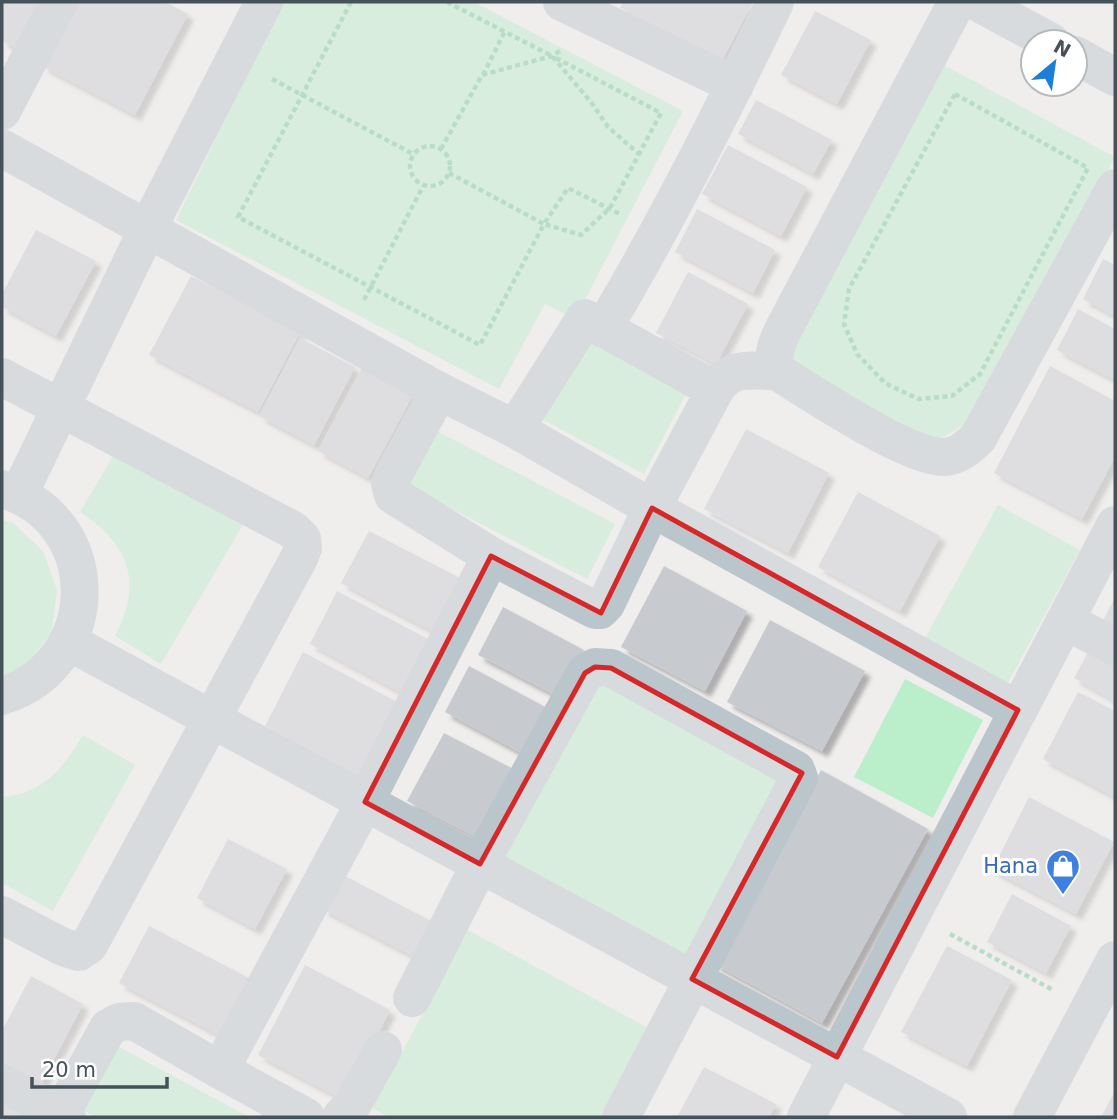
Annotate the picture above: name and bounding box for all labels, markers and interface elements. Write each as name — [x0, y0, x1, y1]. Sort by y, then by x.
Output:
north arrow — [1019, 28, 1089, 98]
text: N — [1050, 35, 1075, 62]
shop icon: Hana — [1044, 847, 1082, 896]
place label: Hana — [983, 854, 1038, 878]
scale bar — [32, 1046, 166, 1090]
text: 20 m — [42, 1058, 96, 1082]

